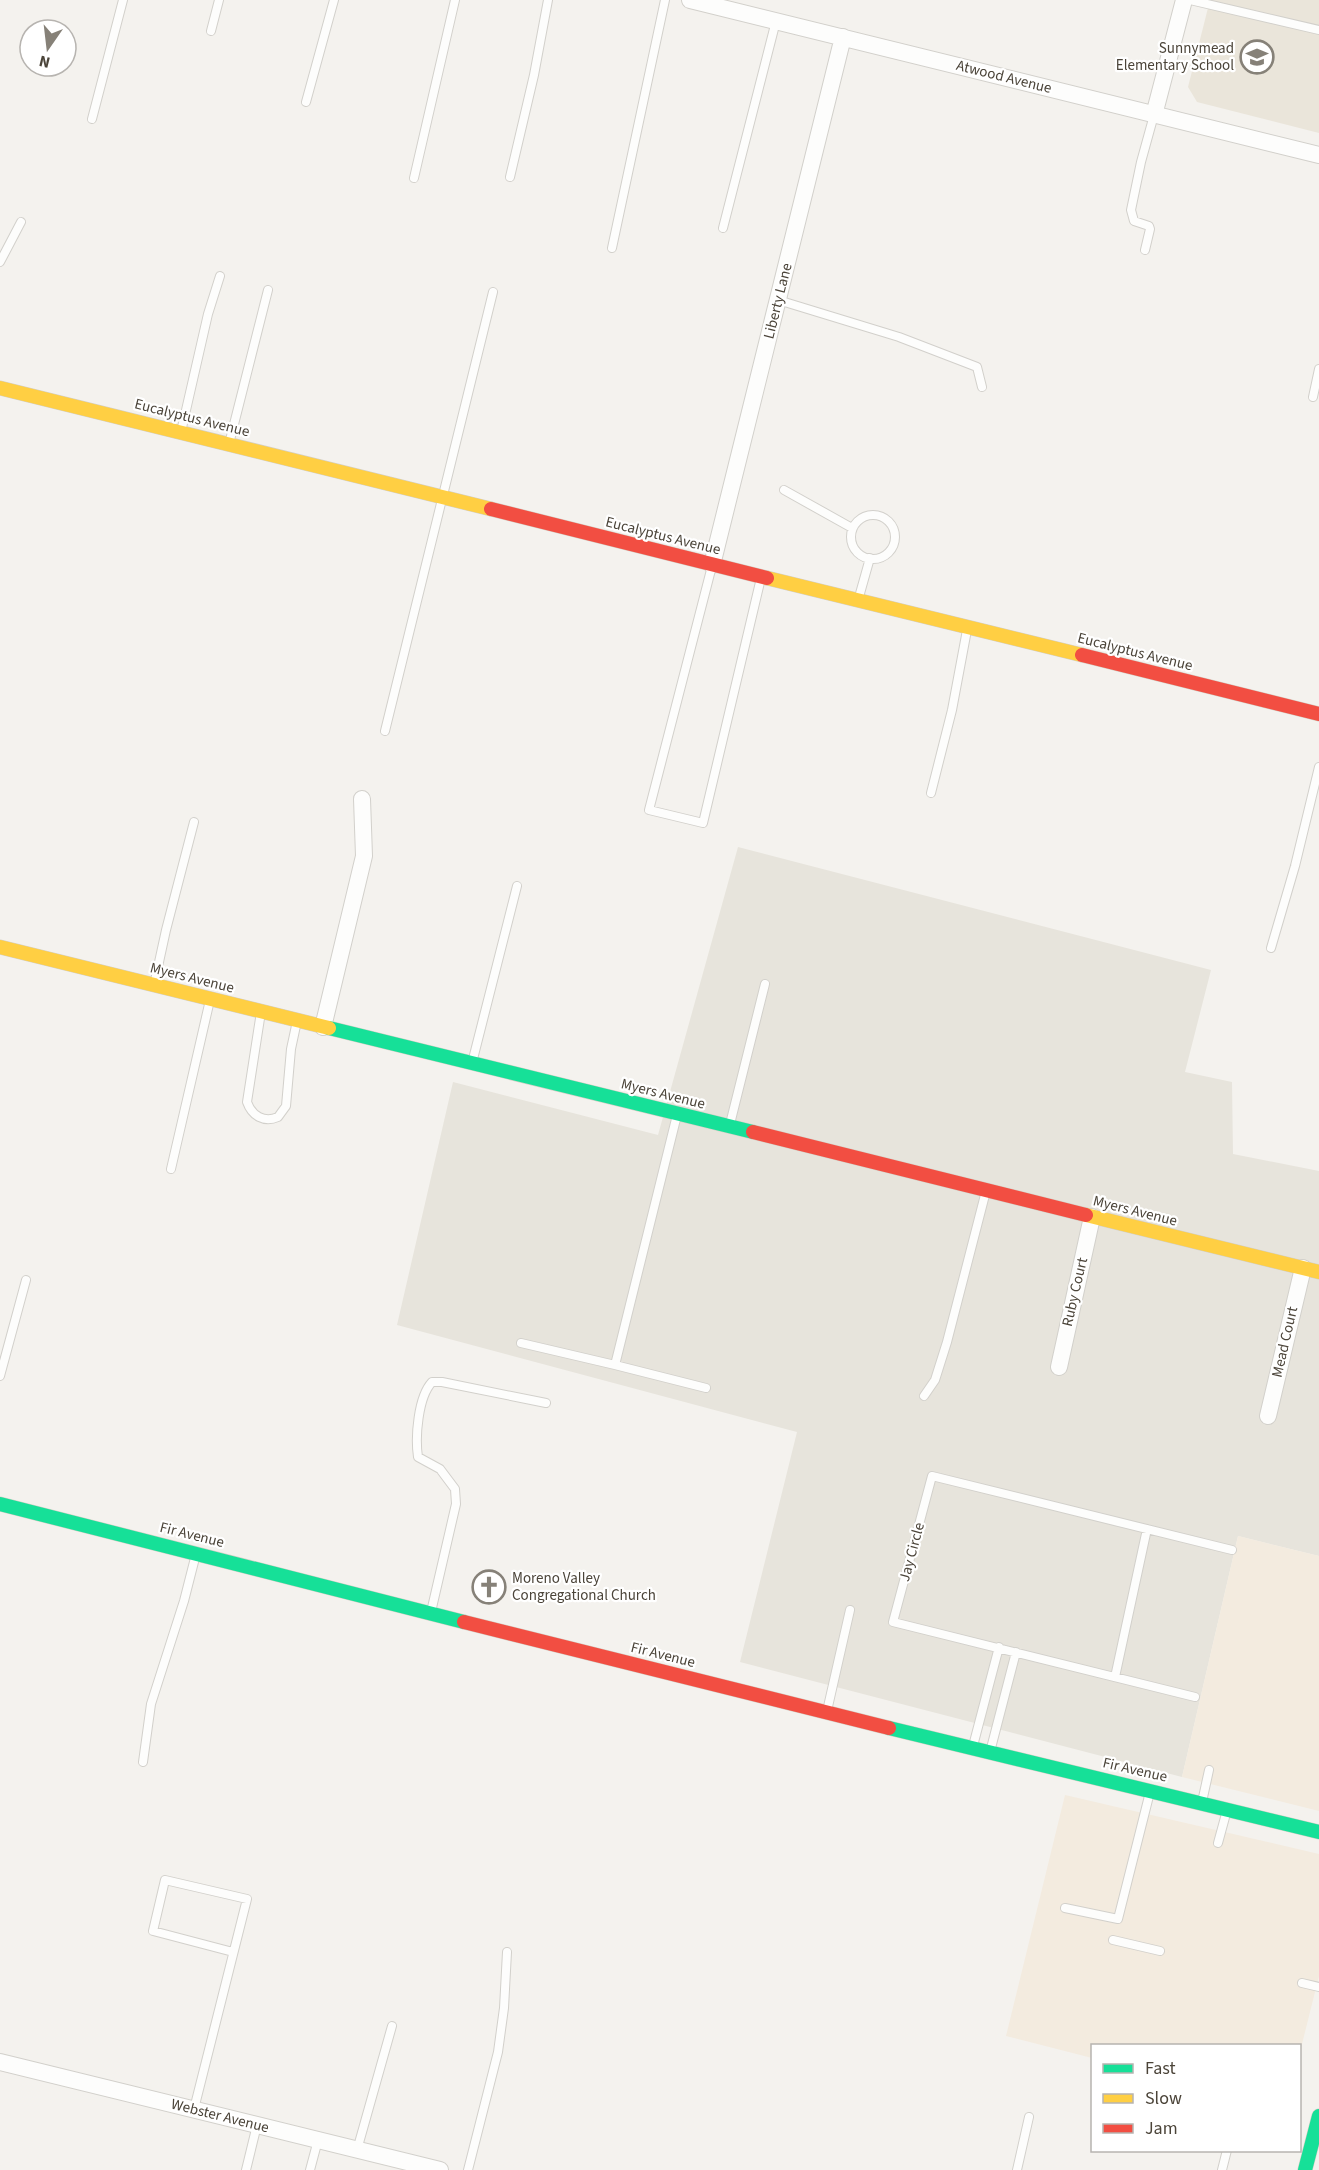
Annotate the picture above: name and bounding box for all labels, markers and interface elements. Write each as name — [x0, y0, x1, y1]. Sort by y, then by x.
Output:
north arrow — [18, 18, 78, 78]
place label: Sunnymead Elementary School — [1116, 38, 1234, 76]
school or university icon: Sunnymead Elementary School — [1239, 39, 1275, 75]
text: N — [37, 50, 52, 74]
street label: Atwood Avenue — [954, 55, 1054, 99]
street label: Liberty Lane — [758, 261, 798, 341]
street label: Eucalyptus Avenue — [132, 394, 252, 442]
street label: Eucalyptus Avenue — [603, 512, 723, 560]
street label: Eucalyptus Avenue — [1075, 628, 1195, 676]
street label: Myers Avenue — [148, 957, 236, 999]
street label: Myers Avenue — [619, 1073, 707, 1115]
street label: Myers Avenue — [1091, 1190, 1179, 1232]
street label: Ruby Court — [1057, 1255, 1093, 1329]
street label: Mead Court — [1267, 1304, 1303, 1380]
street label: Fir Avenue — [158, 1517, 226, 1553]
street label: Jay Circle — [894, 1520, 930, 1584]
place label: Moreno Valley Congregational Church — [512, 1568, 656, 1606]
church icon: Moreno Valley Congregational Church — [471, 1569, 507, 1605]
street label: Fir Avenue — [629, 1637, 697, 1673]
street label: Fir Avenue — [1101, 1752, 1169, 1788]
legend — [1091, 2044, 1301, 2152]
text: Fast — [1145, 2056, 1176, 2081]
text: Slow — [1145, 2086, 1182, 2111]
street label: Webster Avenue — [169, 2094, 271, 2138]
text: Jam — [1145, 2116, 1178, 2141]

